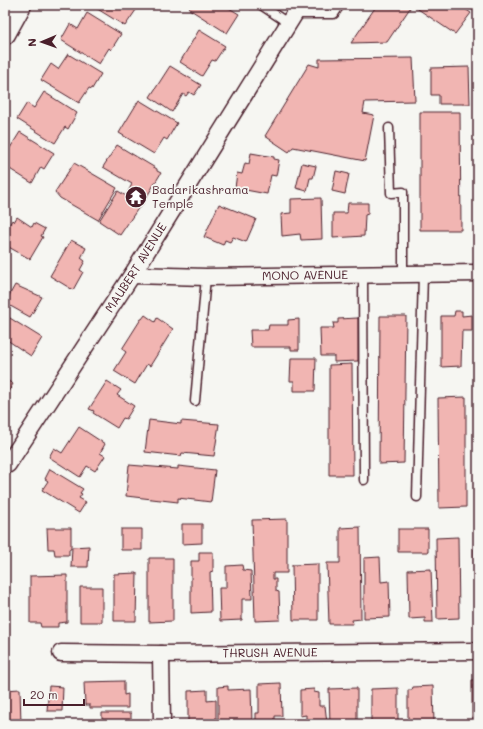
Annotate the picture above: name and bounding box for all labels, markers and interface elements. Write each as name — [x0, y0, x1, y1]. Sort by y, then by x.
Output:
north arrow — [22, 22, 62, 62]
text: N — [24, 38, 39, 47]
place label: Badarikashrama Temple — [152, 181, 249, 211]
temple icon: Badarikashrama Temple — [123, 184, 149, 210]
street label: MAUBERT AVENUE — [101, 219, 170, 315]
street label: MONO AVENUE — [262, 266, 348, 283]
street label: THRUSH AVENUE — [222, 644, 318, 660]
scale bar — [24, 681, 84, 707]
text: 20 m — [30, 686, 58, 702]

